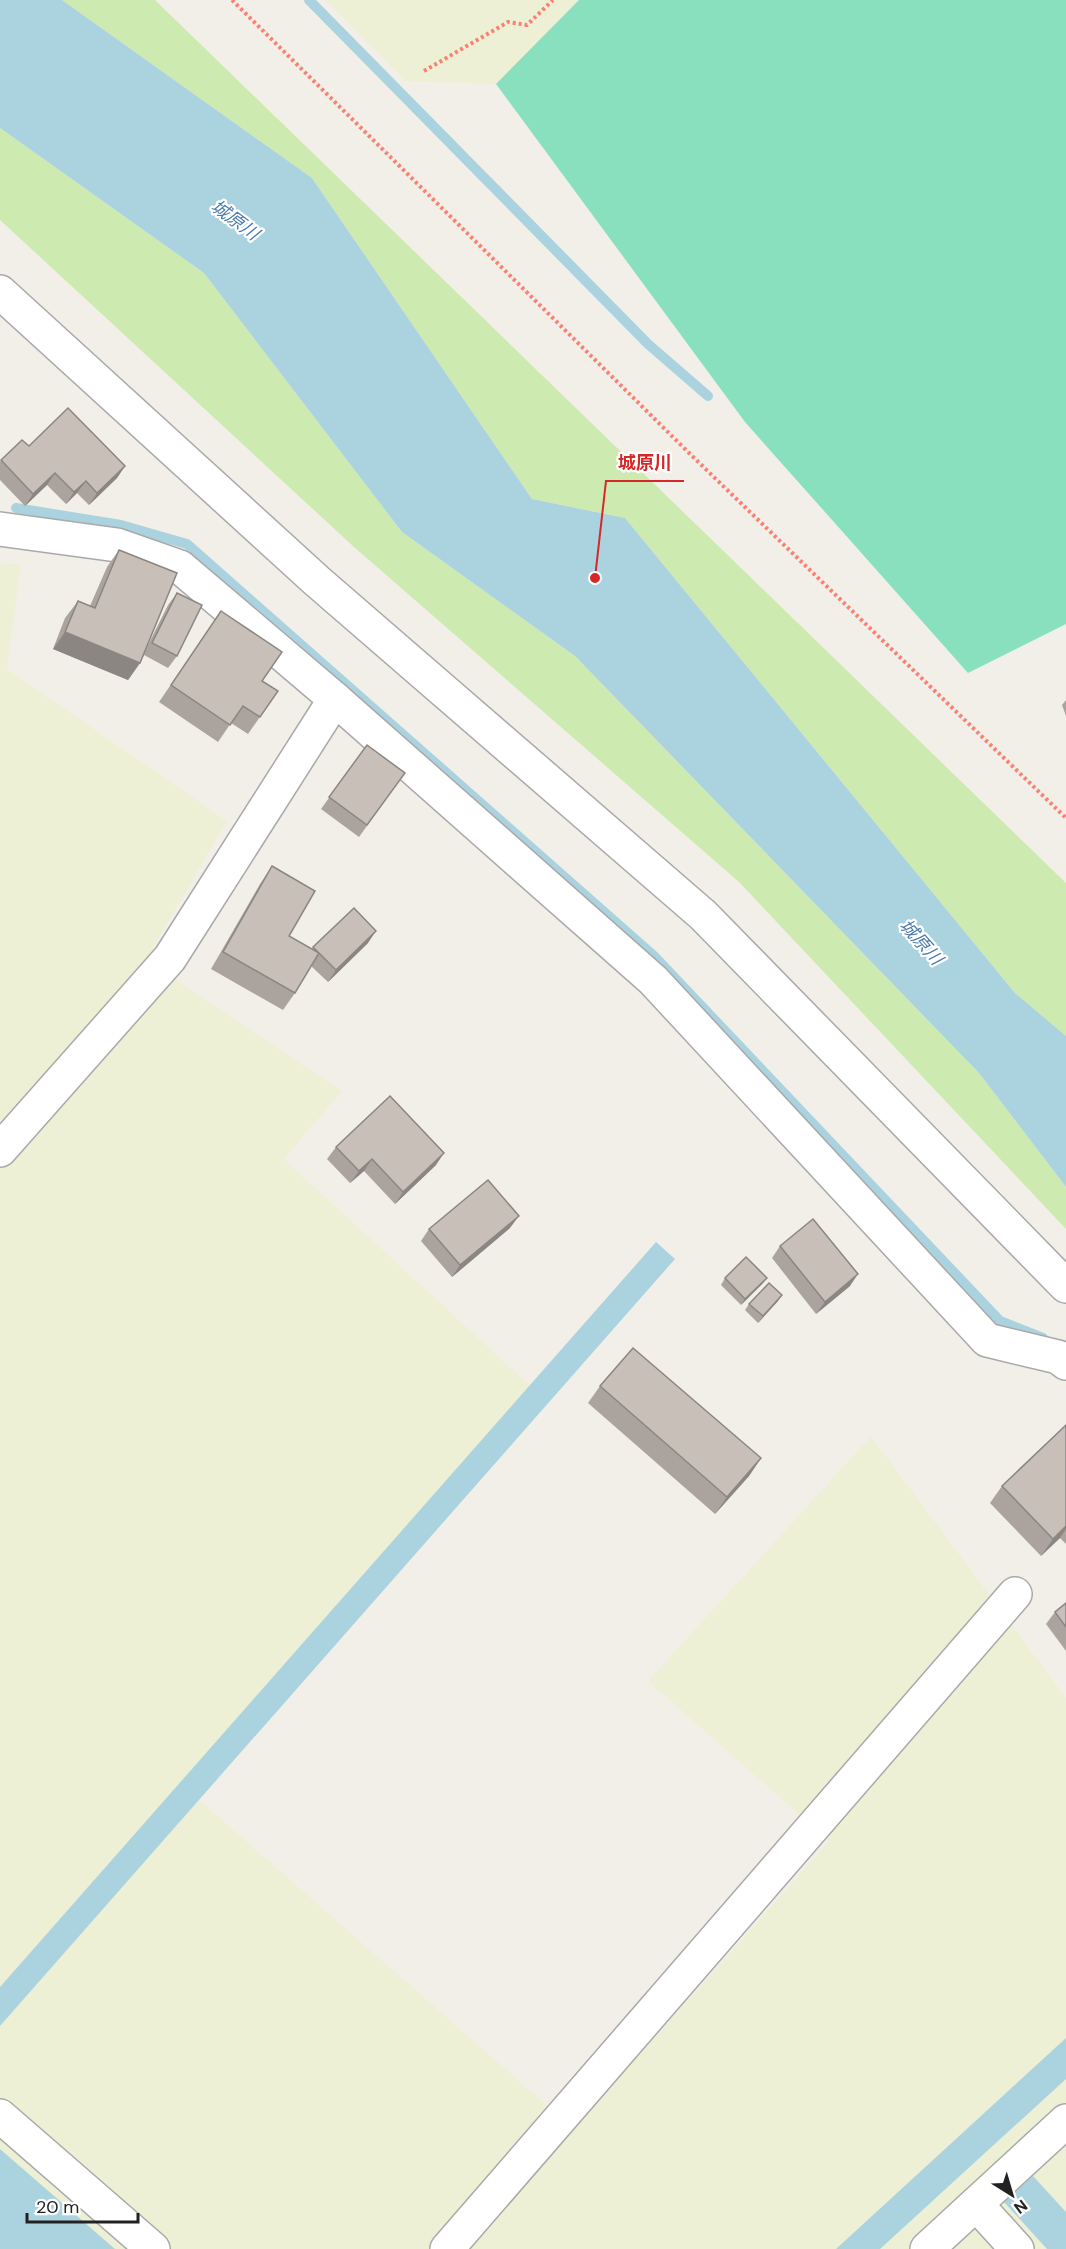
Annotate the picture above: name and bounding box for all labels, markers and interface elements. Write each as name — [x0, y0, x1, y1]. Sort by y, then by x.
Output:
water label: 城原川 — [206, 194, 266, 247]
callout: 城原川 — [606, 445, 684, 481]
text: 城原川 — [618, 451, 672, 475]
water label: 城原川 — [894, 914, 949, 972]
north arrow — [982, 2165, 1042, 2225]
scale bar — [27, 2186, 138, 2224]
text: 20 m — [36, 2195, 79, 2219]
text: N — [1010, 2195, 1032, 2218]

